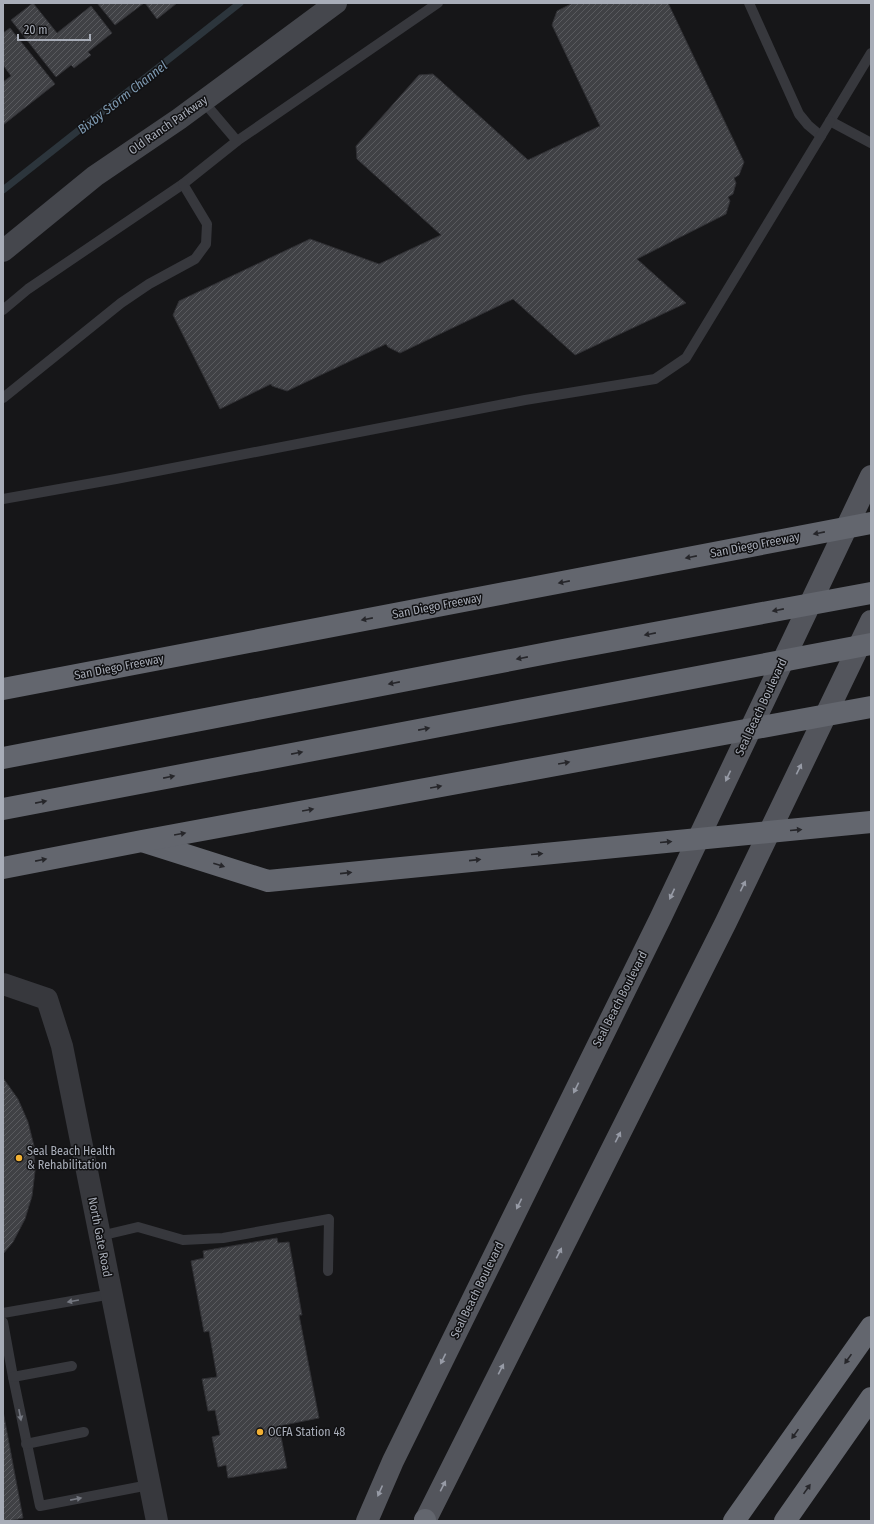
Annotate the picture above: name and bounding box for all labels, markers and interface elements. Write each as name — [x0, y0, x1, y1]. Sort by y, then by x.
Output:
scale bar — [18, 16, 90, 42]
text: 20 m — [24, 23, 48, 37]
water label: Bixby Storm Channel — [75, 57, 170, 137]
street label: Old Ranch Parkway — [126, 92, 211, 157]
street label: San Diego Freeway — [709, 529, 802, 561]
one-way arrow — [813, 530, 825, 536]
one-way arrow — [685, 555, 697, 561]
one-way arrow — [557, 579, 570, 585]
street label: San Diego Freeway — [391, 590, 484, 622]
one-way arrow — [772, 608, 784, 614]
one-way arrow — [361, 617, 373, 623]
one-way arrow — [644, 632, 656, 638]
street label: San Diego Freeway — [73, 651, 166, 683]
one-way arrow — [516, 656, 528, 662]
street label: Seal Beach Boulevard — [732, 656, 790, 758]
one-way arrow — [388, 680, 401, 686]
one-way arrow — [418, 725, 431, 731]
one-way arrow — [291, 750, 303, 756]
one-way arrow — [557, 760, 570, 766]
one-way arrow — [796, 764, 802, 775]
one-way arrow — [725, 771, 731, 782]
one-way arrow — [163, 774, 175, 780]
one-way arrow — [430, 783, 442, 789]
one-way arrow — [35, 798, 47, 804]
one-way arrow — [302, 807, 314, 813]
one-way arrow — [789, 826, 802, 833]
one-way arrow — [174, 830, 186, 836]
one-way arrow — [660, 839, 672, 845]
one-way arrow — [531, 851, 543, 858]
one-way arrow — [35, 857, 47, 863]
one-way arrow — [469, 857, 481, 864]
one-way arrow — [213, 862, 225, 868]
one-way arrow — [340, 870, 352, 876]
one-way arrow — [740, 881, 746, 892]
one-way arrow — [669, 888, 675, 900]
street label: Seal Beach Boulevard — [590, 949, 650, 1049]
one-way arrow — [573, 1082, 579, 1093]
one-way arrow — [615, 1131, 621, 1143]
place label: Seal Beach Health & Rehabilitation — [27, 1144, 115, 1172]
marker: Seal Beach Health & Rehabilitation — [14, 1153, 24, 1163]
street label: North Gate Road — [85, 1196, 115, 1278]
one-way arrow — [516, 1199, 522, 1210]
street label: Seal Beach Boulevard — [448, 1239, 506, 1341]
one-way arrow — [556, 1247, 563, 1259]
one-way arrow — [67, 1298, 79, 1304]
one-way arrow — [440, 1353, 446, 1365]
one-way arrow — [845, 1354, 853, 1364]
one-way arrow — [498, 1364, 504, 1375]
one-way arrow — [18, 1409, 24, 1421]
place label: OCFA Station 48 — [268, 1425, 345, 1439]
marker: OCFA Station 48 — [255, 1427, 265, 1437]
one-way arrow — [791, 1429, 799, 1440]
one-way arrow — [440, 1480, 446, 1491]
one-way arrow — [803, 1484, 811, 1494]
one-way arrow — [377, 1486, 383, 1497]
one-way arrow — [70, 1496, 82, 1502]

